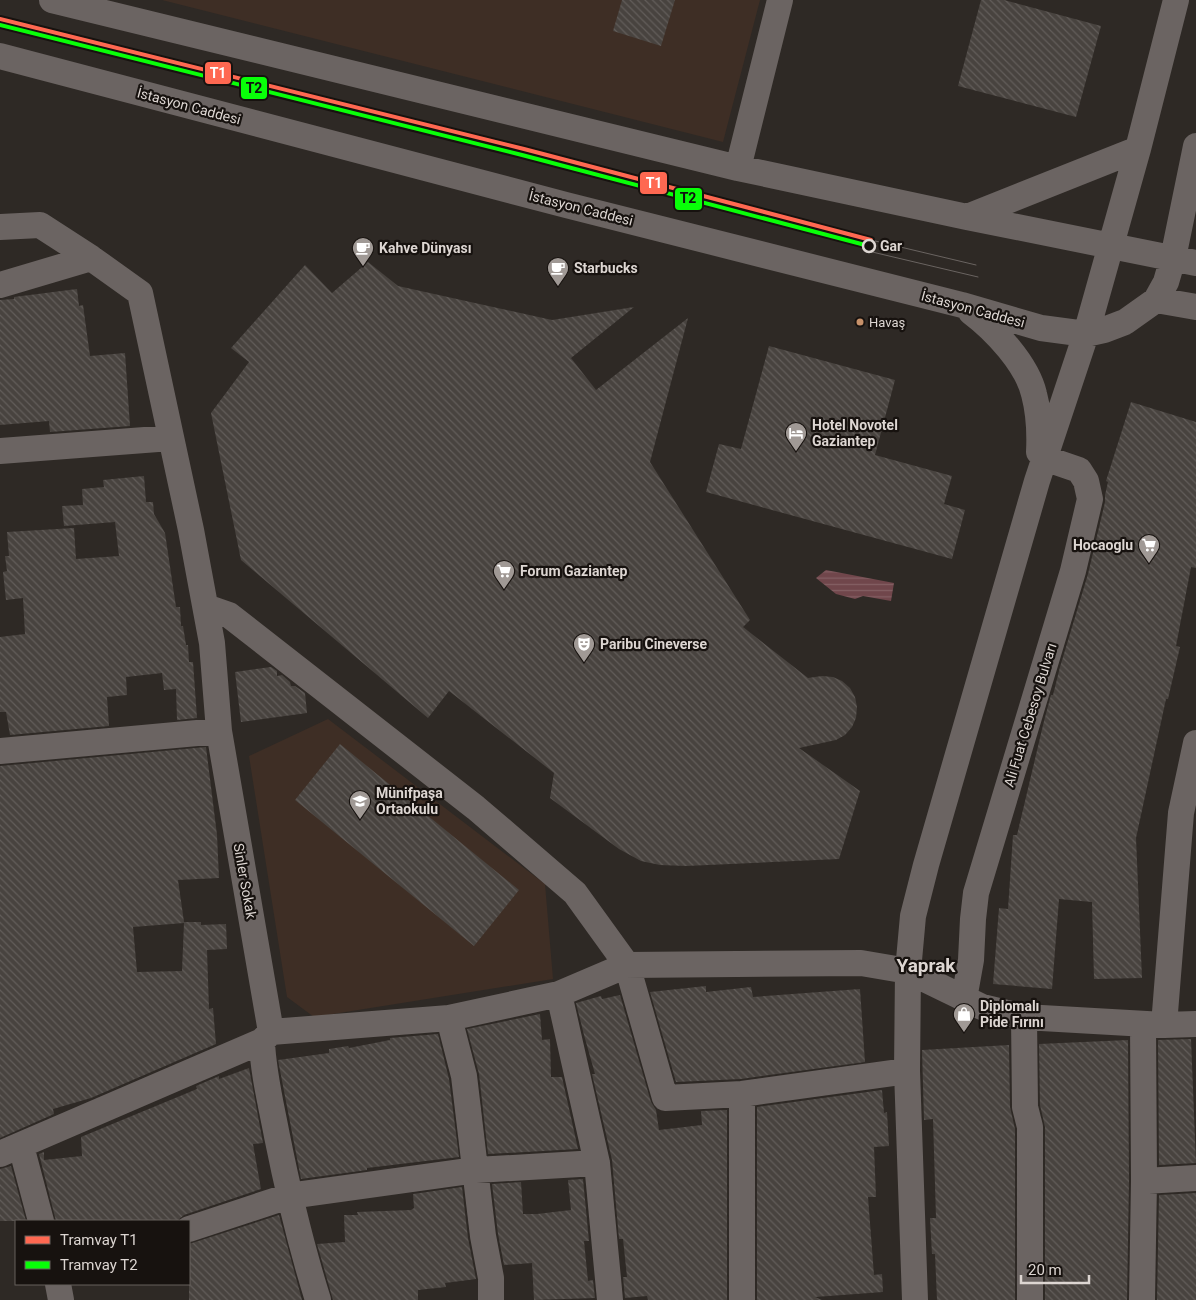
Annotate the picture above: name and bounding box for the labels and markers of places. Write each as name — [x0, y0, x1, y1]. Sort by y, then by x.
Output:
cafe icon: Kahve Dünyası — [351, 236, 375, 267]
place label: Gar — [880, 238, 902, 254]
marker: Gar — [862, 239, 876, 253]
place label: Kahve Dünyası — [379, 240, 472, 256]
cafe icon: Starbucks — [546, 256, 570, 287]
place label: Starbucks — [574, 260, 638, 276]
place label: Havaş — [869, 315, 906, 330]
marker: Havaş — [855, 317, 865, 327]
place label: Hotel Novotel Gaziantep — [812, 417, 898, 449]
hotel icon: Hotel Novotel Gaziantep — [784, 421, 808, 452]
supermarket icon: Hocaoglu — [1137, 533, 1161, 564]
place label: Hocaoglu — [1073, 537, 1133, 553]
supermarket icon: Forum Gaziantep — [492, 559, 516, 590]
place label: Forum Gaziantep — [520, 563, 628, 579]
theatre icon: Paribu Cineverse — [572, 632, 596, 663]
place label: Paribu Cineverse — [600, 636, 708, 652]
place label: Münifpaşa Ortaokulu — [376, 785, 443, 817]
school or university icon: Münifpaşa Ortaokulu — [348, 789, 372, 820]
place label: Diplomalı Pide Fırını — [980, 998, 1044, 1030]
shop icon: Diplomalı Pide Fırını — [952, 1002, 976, 1033]

